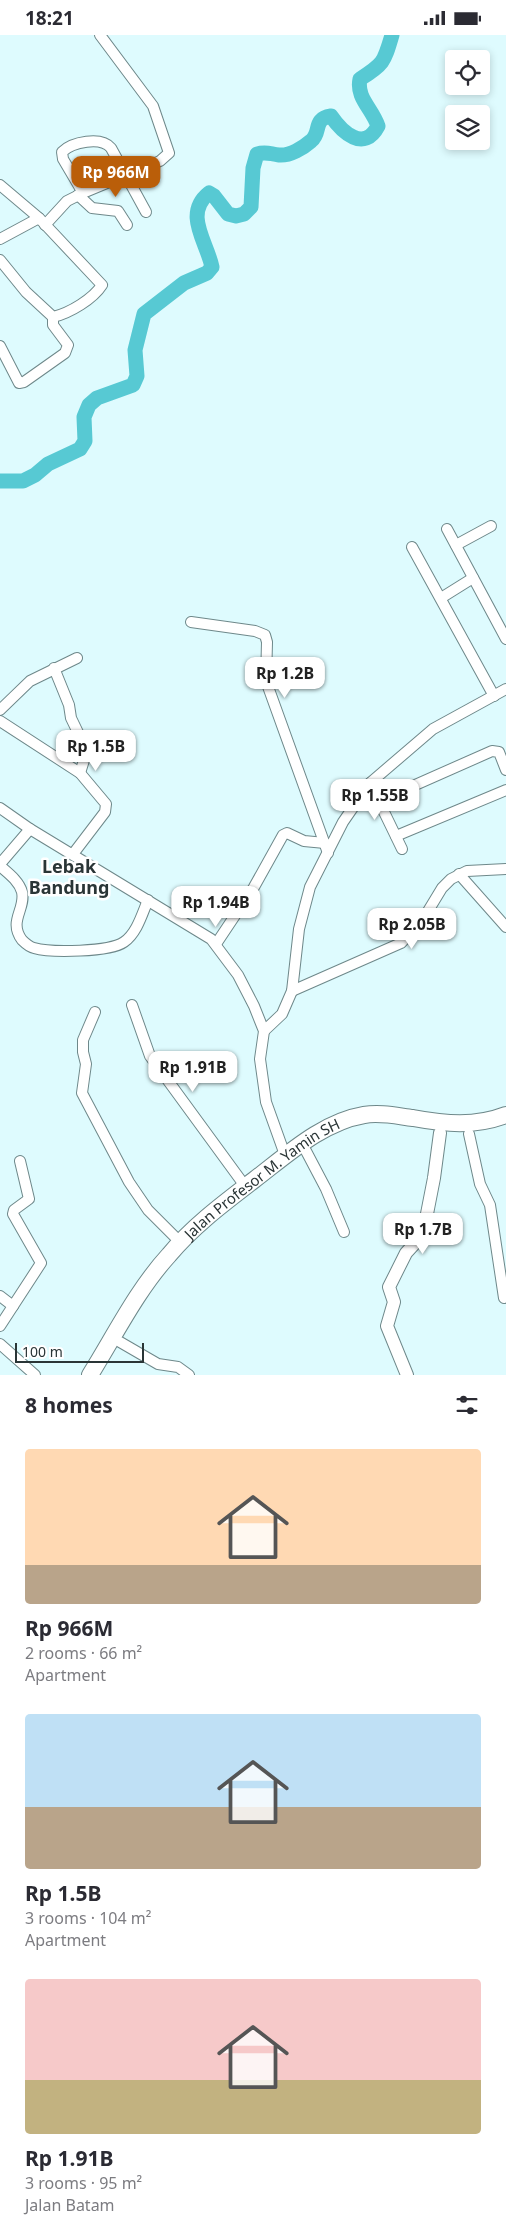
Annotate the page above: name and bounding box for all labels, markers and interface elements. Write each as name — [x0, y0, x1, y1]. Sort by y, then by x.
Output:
text: 18:21 — [25, 5, 74, 31]
map controls — [445, 50, 490, 150]
button: locate — [445, 50, 490, 95]
button: layers — [445, 105, 490, 150]
pin: Rp 966M — [70, 155, 162, 198]
text: Rp 966M — [82, 161, 150, 183]
pin: Rp 1.2B — [239, 657, 331, 699]
text: Rp 1.2B — [256, 662, 314, 684]
pin: Rp 1.5B — [50, 729, 142, 772]
text: Rp 1.5B — [67, 735, 125, 757]
pin: Rp 1.55B — [323, 779, 427, 821]
text: Rp 1.55B — [341, 784, 409, 806]
district label: Lebak Bandung — [29, 854, 109, 899]
pin: Rp 1.94B — [164, 885, 268, 928]
text: Rp 1.94B — [182, 891, 250, 913]
pin: Rp 2.05B — [360, 907, 464, 950]
text: Rp 2.05B — [378, 913, 446, 935]
pin: Rp 1.91B — [141, 1051, 245, 1093]
text: Rp 1.91B — [159, 1056, 227, 1078]
street label: Jalan Profesor M. Yamin SH — [178, 1113, 343, 1244]
pin: Rp 1.7B — [377, 1213, 469, 1255]
text: Rp 1.7B — [394, 1218, 452, 1240]
scale bar — [15, 1340, 144, 1363]
text: 100 m — [22, 1342, 63, 1361]
text: 8 homes — [25, 1391, 113, 1419]
icon: filters — [453, 1391, 481, 1419]
icon: home — [208, 1482, 298, 1572]
text: Rp 966M — [25, 1614, 113, 1642]
text: 2 rooms · 66 m² — [25, 1642, 142, 1664]
text: Apartment — [25, 1664, 106, 1686]
icon: home — [208, 1747, 298, 1837]
text: Rp 1.5B — [25, 1879, 101, 1907]
text: 3 rooms · 104 m² — [25, 1907, 151, 1929]
text: Apartment — [25, 1929, 106, 1951]
icon: home — [208, 2012, 298, 2102]
text: Rp 1.91B — [25, 2144, 113, 2172]
text: 3 rooms · 95 m² — [25, 2172, 142, 2194]
text: Jalan Batam — [25, 2194, 115, 2216]

